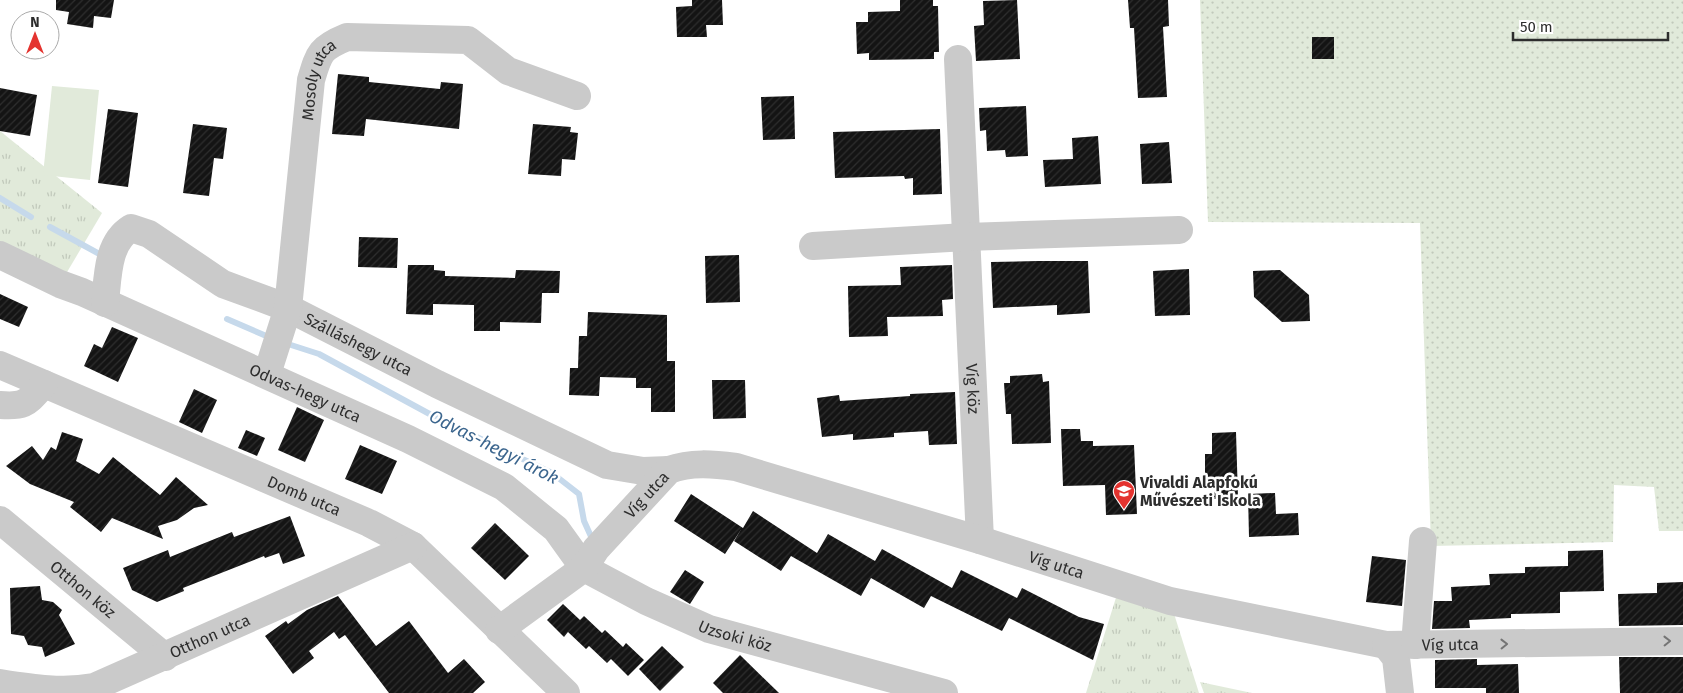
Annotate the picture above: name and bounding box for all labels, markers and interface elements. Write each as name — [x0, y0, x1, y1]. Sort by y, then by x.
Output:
north arrow — [10, 10, 60, 60]
scale bar — [1513, 10, 1668, 42]
text: N — [30, 14, 40, 31]
text: 50 m — [1520, 18, 1553, 36]
street label: Mosoly utca — [298, 35, 340, 121]
street label: Szálláshegy utca — [301, 309, 415, 380]
street label: Odvas-hegy utca — [246, 360, 364, 427]
street label: Víg köz — [962, 363, 983, 414]
water label: Odvas-hegyi árok — [426, 405, 563, 489]
street label: Víg utca — [620, 467, 673, 522]
street label: Domb utca — [264, 472, 344, 520]
place label: Vivaldi Alapfokú Művészeti Iskola — [1139, 473, 1261, 510]
school or university icon: Vivaldi Alapfokú Művészeti Iskola — [1112, 479, 1136, 510]
street label: Víg utca — [1026, 547, 1086, 583]
street label: Otthon köz — [46, 557, 119, 622]
street label: Otthon utca — [167, 610, 253, 662]
street label: Uzsoki köz — [695, 616, 774, 656]
street label: Víg utca — [1422, 635, 1479, 655]
one-way arrow — [1663, 636, 1671, 646]
one-way arrow — [1500, 639, 1508, 649]

